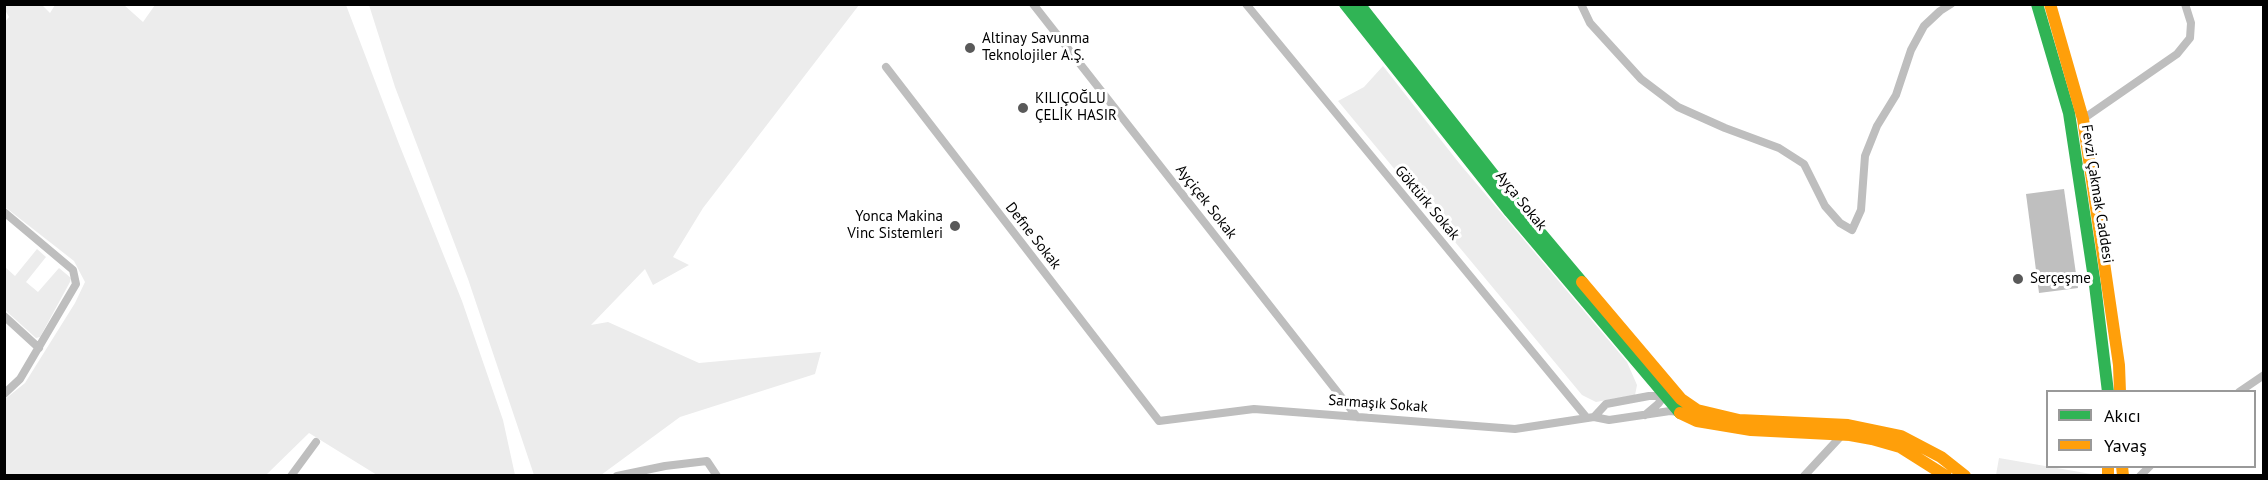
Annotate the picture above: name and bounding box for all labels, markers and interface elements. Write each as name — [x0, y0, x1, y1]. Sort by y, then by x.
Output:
place label: Altinay Savunma Teknolojiler A.Ş. — [982, 30, 1089, 65]
marker: Altinay Savunma Teknolojiler A.Ş. — [963, 41, 977, 55]
place label: KILIÇOĞLU ÇELİK HASIR — [1035, 90, 1117, 125]
marker: KILIÇOĞLU ÇELİK HASIR — [1016, 101, 1030, 115]
street label: Fevzi Çakmak Caddesi — [2077, 123, 2117, 265]
street label: Ayçiçek Sokak — [1172, 161, 1240, 243]
street label: Göktürk Sokak — [1391, 162, 1463, 244]
street label: Ayça Sokak — [1492, 168, 1550, 234]
street label: Defne Sokak — [1001, 199, 1065, 273]
place label: Yonca Makina Vinc Sistemleri — [847, 208, 943, 243]
marker: Yonca Makina Vinc Sistemleri — [948, 219, 962, 233]
place label: Serçeşme — [2030, 270, 2091, 288]
marker: Serçeşme — [2011, 272, 2025, 286]
legend — [2046, 390, 2256, 468]
street label: Sarmaşık Sokak — [1328, 392, 1428, 416]
text: Akıcı — [2104, 404, 2141, 427]
text: Yavaş — [2104, 434, 2147, 457]

